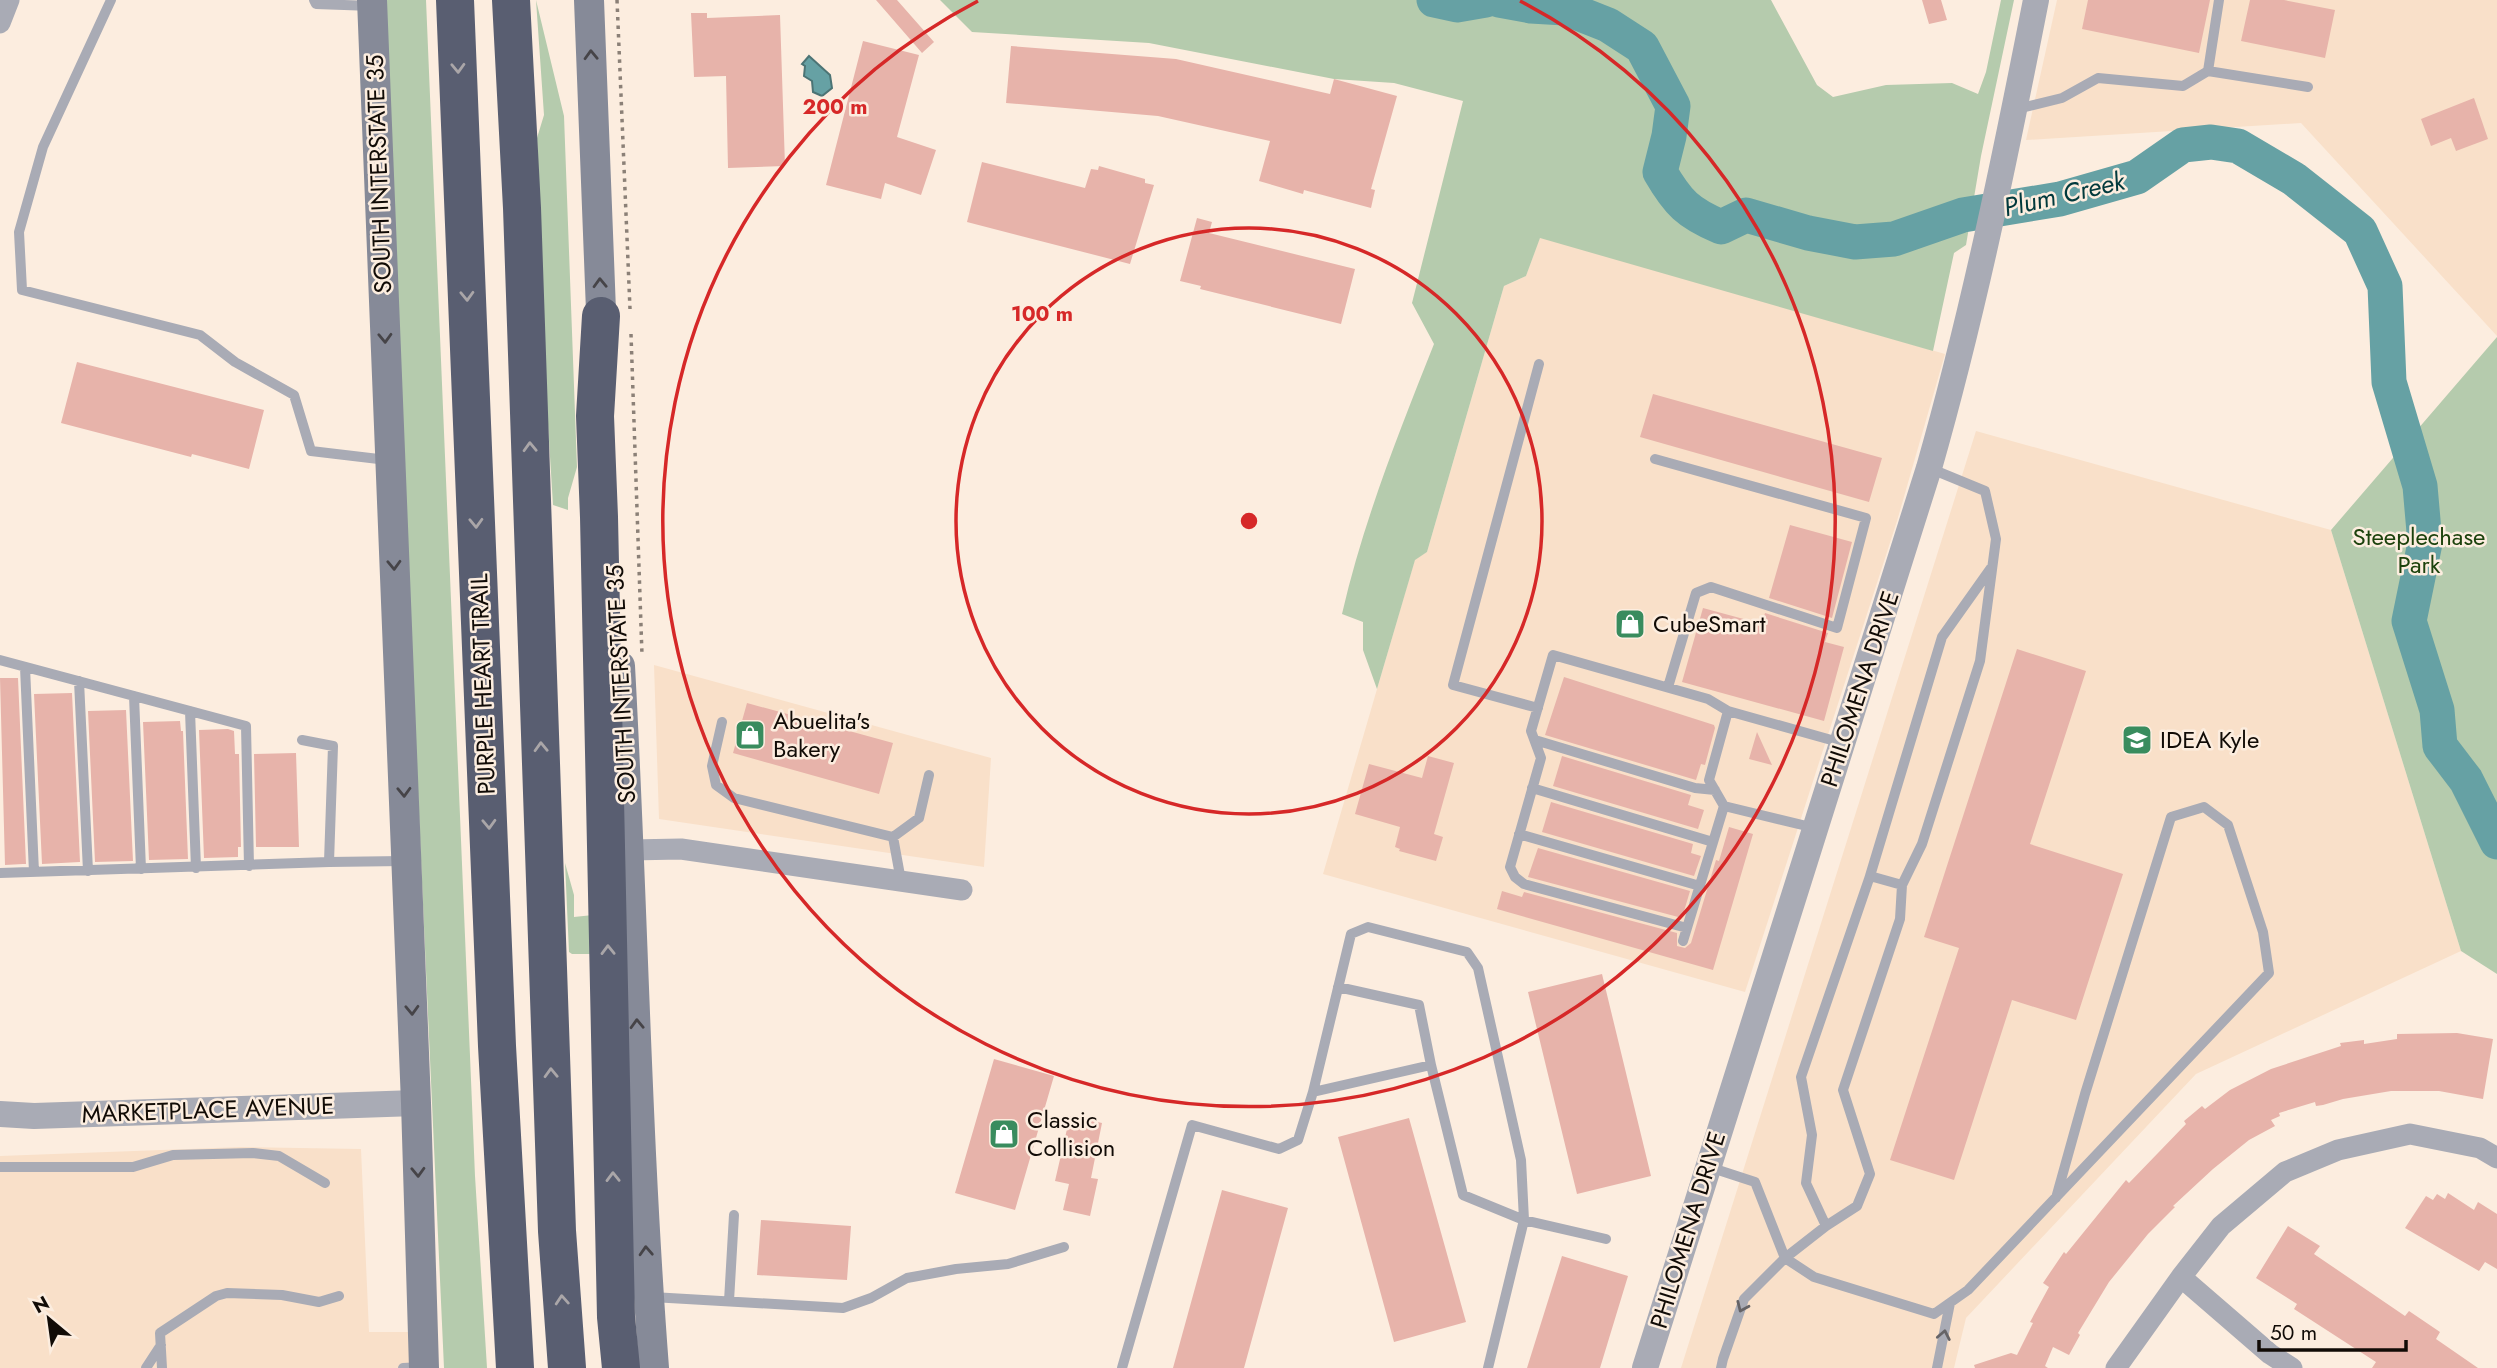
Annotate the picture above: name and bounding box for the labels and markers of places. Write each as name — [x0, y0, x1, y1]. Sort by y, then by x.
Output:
centre of rings — [1237, 509, 1261, 533]
place label: CubeSmart — [1653, 606, 1766, 641]
shop icon: CubeSmart — [1613, 607, 1647, 641]
place label: Abuelita's Bakery — [773, 703, 870, 766]
shop icon: Abuelita's Bakery — [733, 718, 767, 752]
place label: IDEA Kyle — [2160, 722, 2259, 757]
school or university icon: IDEA Kyle — [2120, 723, 2154, 757]
place label: Classic Collision — [1027, 1102, 1115, 1165]
shop icon: Classic Collision — [987, 1117, 1021, 1151]

